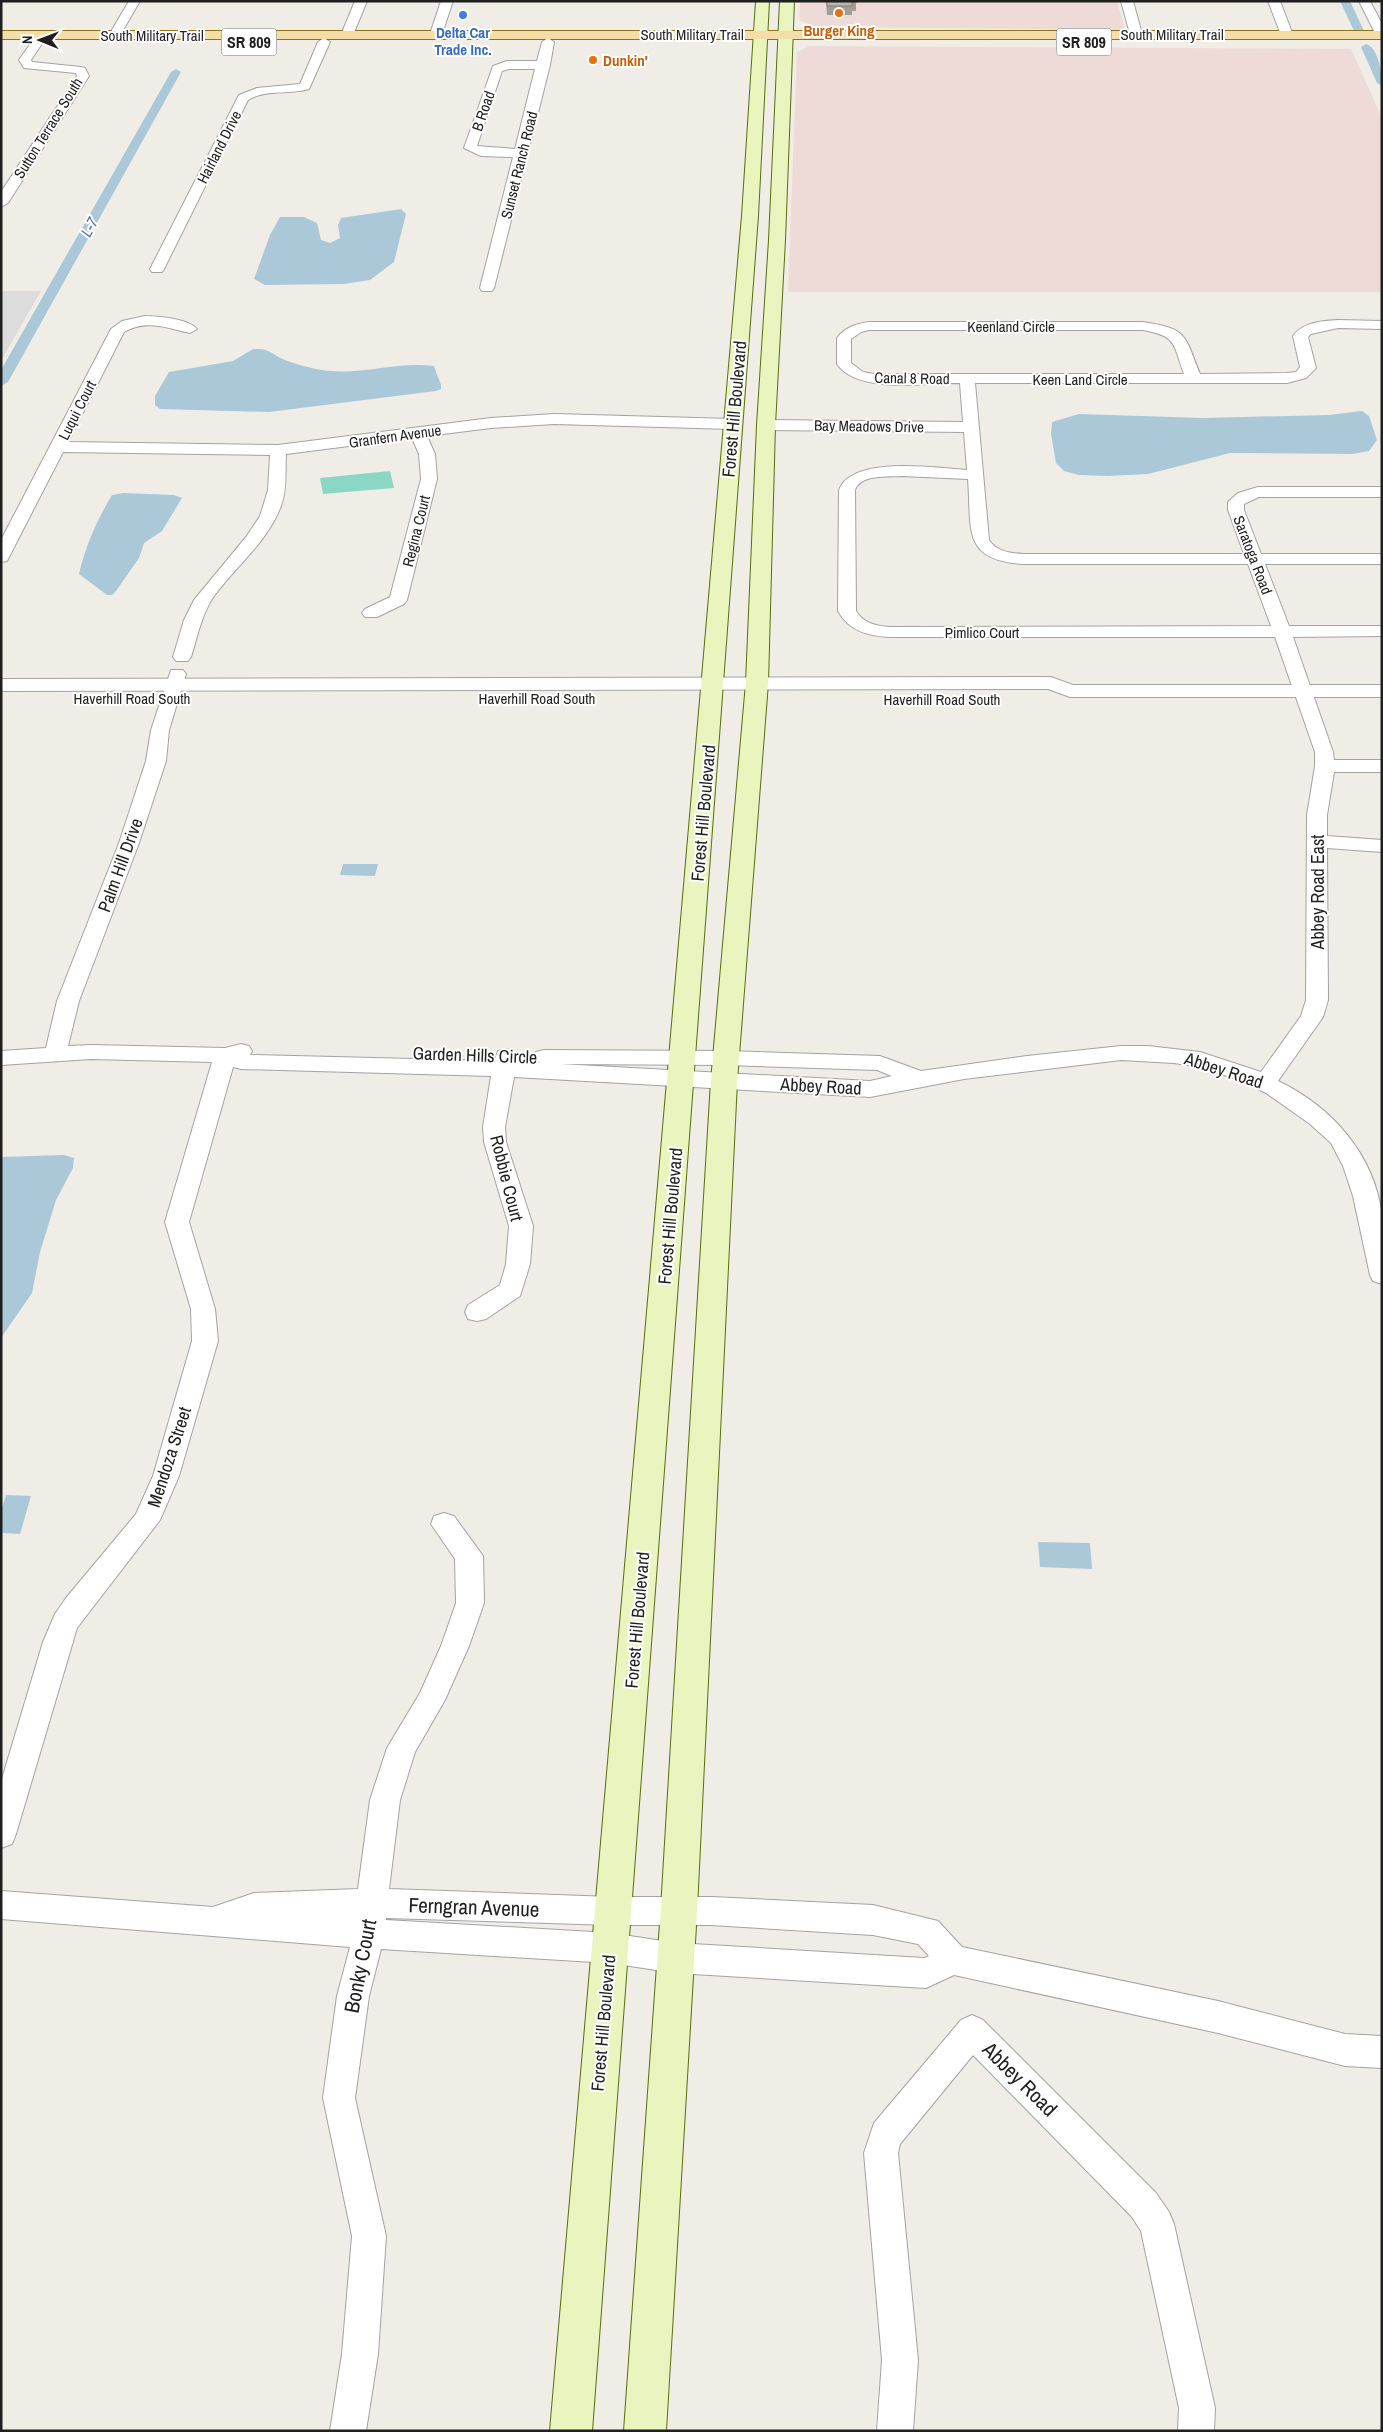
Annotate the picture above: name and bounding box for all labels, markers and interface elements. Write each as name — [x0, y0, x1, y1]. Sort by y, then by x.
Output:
marker: Burger King — [833, 7, 845, 19]
marker: Delta Car Trade Inc. — [457, 9, 469, 21]
north arrow — [15, 15, 65, 65]
place label: Burger King — [803, 20, 875, 41]
place label: Delta Car Trade Inc. — [434, 22, 492, 60]
street label: South Military Trail — [640, 24, 744, 45]
street label: South Military Trail — [1120, 24, 1224, 45]
street label: South Military Trail — [100, 25, 204, 46]
road number: SR 809 — [222, 28, 276, 56]
road number: SR 809 — [1056, 28, 1112, 56]
text: N — [18, 35, 36, 44]
place label: Dunkin' — [603, 50, 648, 71]
marker: Dunkin' — [587, 54, 599, 66]
street label: Sutton Terrace South — [9, 74, 87, 182]
street label: B Road — [466, 88, 500, 134]
street label: Hairland Drive — [192, 107, 246, 187]
street label: Sunset Ranch Road — [495, 109, 543, 221]
water label: L-7 — [75, 213, 104, 241]
street label: Keenland Circle — [967, 316, 1055, 337]
street label: Forest Hill Boulevard — [716, 340, 752, 478]
street label: Canal 8 Road — [874, 367, 950, 389]
street label: Keen Land Circle — [1032, 369, 1128, 390]
street label: Luqui Court — [53, 376, 101, 443]
street label: Bay Meadows Drive — [814, 415, 924, 437]
street label: Granfern Avenue — [348, 419, 443, 453]
street label: Regina Court — [397, 492, 435, 569]
street label: Saratoga Road — [1228, 513, 1278, 597]
street label: Pimlico Court — [945, 622, 1020, 643]
street label: Haverhill Road South — [74, 688, 190, 709]
street label: Haverhill Road South — [479, 688, 595, 709]
street label: Haverhill Road South — [884, 689, 1000, 710]
street label: Forest Hill Boulevard — [685, 744, 721, 882]
street label: Palm Hill Drive — [91, 814, 149, 916]
street label: Abbey Road East — [1305, 835, 1330, 950]
street label: Garden Hills Circle — [412, 1040, 538, 1070]
street label: Abbey Road — [1181, 1045, 1266, 1094]
street label: Abbey Road — [779, 1071, 862, 1101]
street label: Robbie Court — [484, 1132, 530, 1224]
street label: Forest Hill Boulevard — [652, 1147, 688, 1285]
street label: Mendoza Street — [141, 1404, 197, 1510]
street label: Forest Hill Boulevard — [619, 1551, 655, 1689]
street label: Ferngran Avenue — [408, 1890, 540, 1924]
street label: Bonky Court — [337, 1917, 383, 2015]
street label: Forest Hill Boulevard — [585, 1954, 621, 2092]
street label: Abbey Road — [976, 2035, 1064, 2123]

